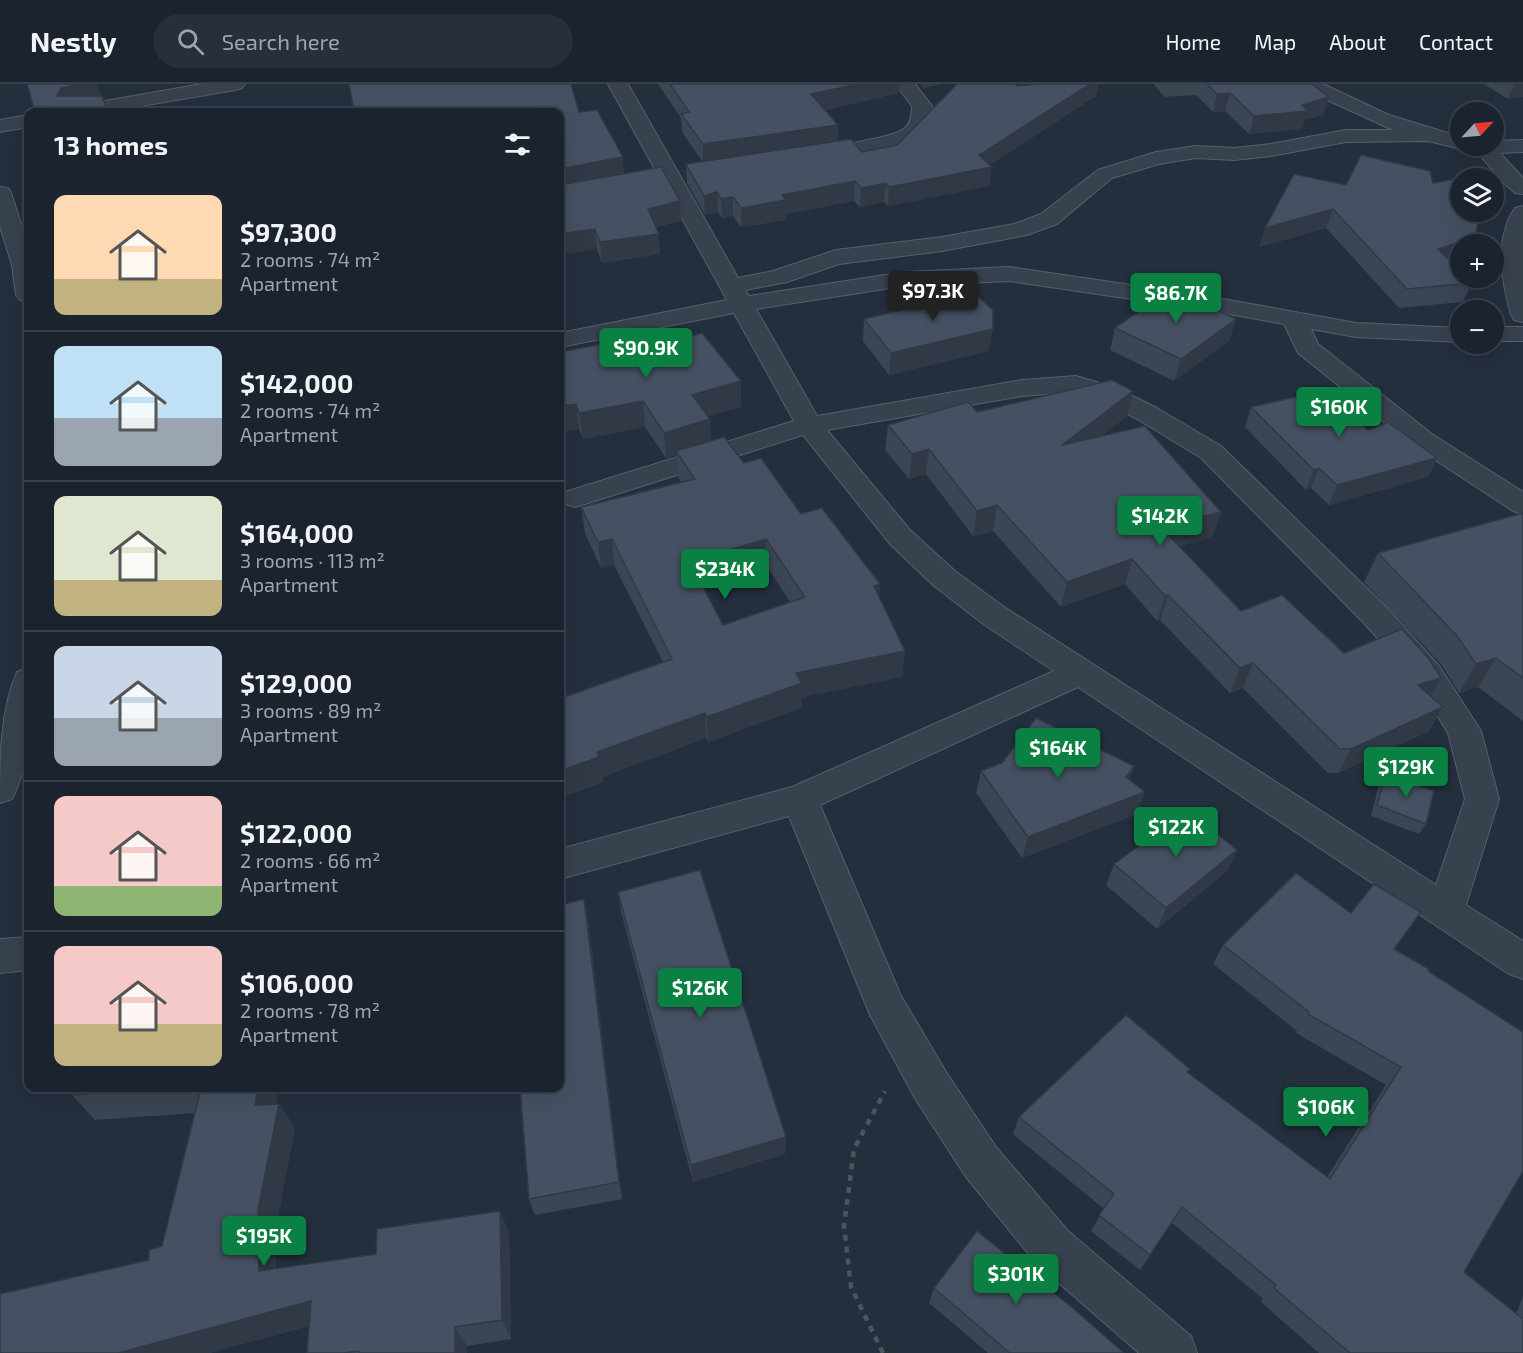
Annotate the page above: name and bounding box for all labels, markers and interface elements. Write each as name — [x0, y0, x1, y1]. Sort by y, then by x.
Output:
search box — [153, 14, 573, 68]
text: Nestly — [30, 24, 117, 58]
icon: search — [174, 25, 207, 58]
text: Search here — [222, 28, 340, 54]
text: Home — [1165, 29, 1221, 54]
text: Map — [1254, 29, 1296, 54]
text: About — [1329, 29, 1386, 54]
text: Contact — [1419, 29, 1493, 54]
north arrow — [1450, 102, 1504, 156]
map controls — [1450, 102, 1504, 354]
icon: filters — [501, 128, 534, 161]
text: 13 homes — [54, 129, 168, 160]
button: layers — [1450, 168, 1504, 222]
text: $97,300 — [240, 216, 337, 247]
icon: home — [102, 219, 174, 291]
button: + — [1450, 234, 1504, 288]
text: 2 rooms · 74 m² — [240, 247, 380, 271]
text: Apartment — [240, 271, 338, 295]
pin: $97.3K — [884, 271, 982, 322]
pin: $86.7K — [1127, 273, 1225, 324]
text: $97.3K — [902, 278, 964, 302]
text: $86.7K — [1144, 280, 1208, 304]
button: − — [1450, 300, 1504, 354]
pin: $90.9K — [597, 328, 695, 379]
text: $90.9K — [613, 335, 679, 359]
text: $142,000 — [240, 367, 354, 398]
icon: home — [102, 370, 174, 442]
pin: $160K — [1297, 387, 1381, 438]
text: $160K — [1310, 394, 1368, 418]
text: 2 rooms · 74 m² — [240, 398, 380, 422]
text: Apartment — [240, 422, 338, 446]
pin: $142K — [1118, 496, 1202, 547]
text: $142K — [1131, 503, 1189, 527]
text: $164,000 — [240, 517, 354, 548]
icon: home — [102, 520, 174, 592]
text: 3 rooms · 113 m² — [240, 548, 385, 572]
pin: $234K — [683, 549, 767, 600]
text: $234K — [695, 556, 755, 580]
text: Apartment — [240, 572, 338, 596]
text: $129,000 — [240, 667, 352, 698]
icon: home — [102, 670, 174, 742]
text: 3 rooms · 89 m² — [240, 698, 381, 722]
text: Apartment — [240, 722, 338, 746]
pin: $164K — [1016, 728, 1100, 779]
text: $164K — [1029, 735, 1087, 759]
pin: $129K — [1364, 747, 1448, 798]
text: $129K — [1378, 754, 1434, 778]
pin: $122K — [1134, 807, 1218, 858]
text: $122K — [1148, 814, 1204, 838]
text: $122,000 — [240, 817, 352, 848]
icon: home — [102, 820, 174, 892]
text: 2 rooms · 66 m² — [240, 848, 381, 872]
text: Apartment — [240, 872, 338, 896]
text: $106,000 — [240, 967, 354, 998]
pin: $126K — [658, 968, 742, 1019]
icon: home — [102, 970, 174, 1042]
text: $126K — [672, 975, 728, 999]
text: 2 rooms · 78 m² — [240, 998, 380, 1022]
text: Apartment — [240, 1022, 338, 1046]
pin: $106K — [1284, 1087, 1368, 1138]
text: $106K — [1297, 1094, 1355, 1118]
pin: $195K — [222, 1216, 306, 1267]
text: $195K — [236, 1223, 292, 1247]
pin: $301K — [974, 1254, 1058, 1305]
text: $301K — [988, 1261, 1044, 1285]

